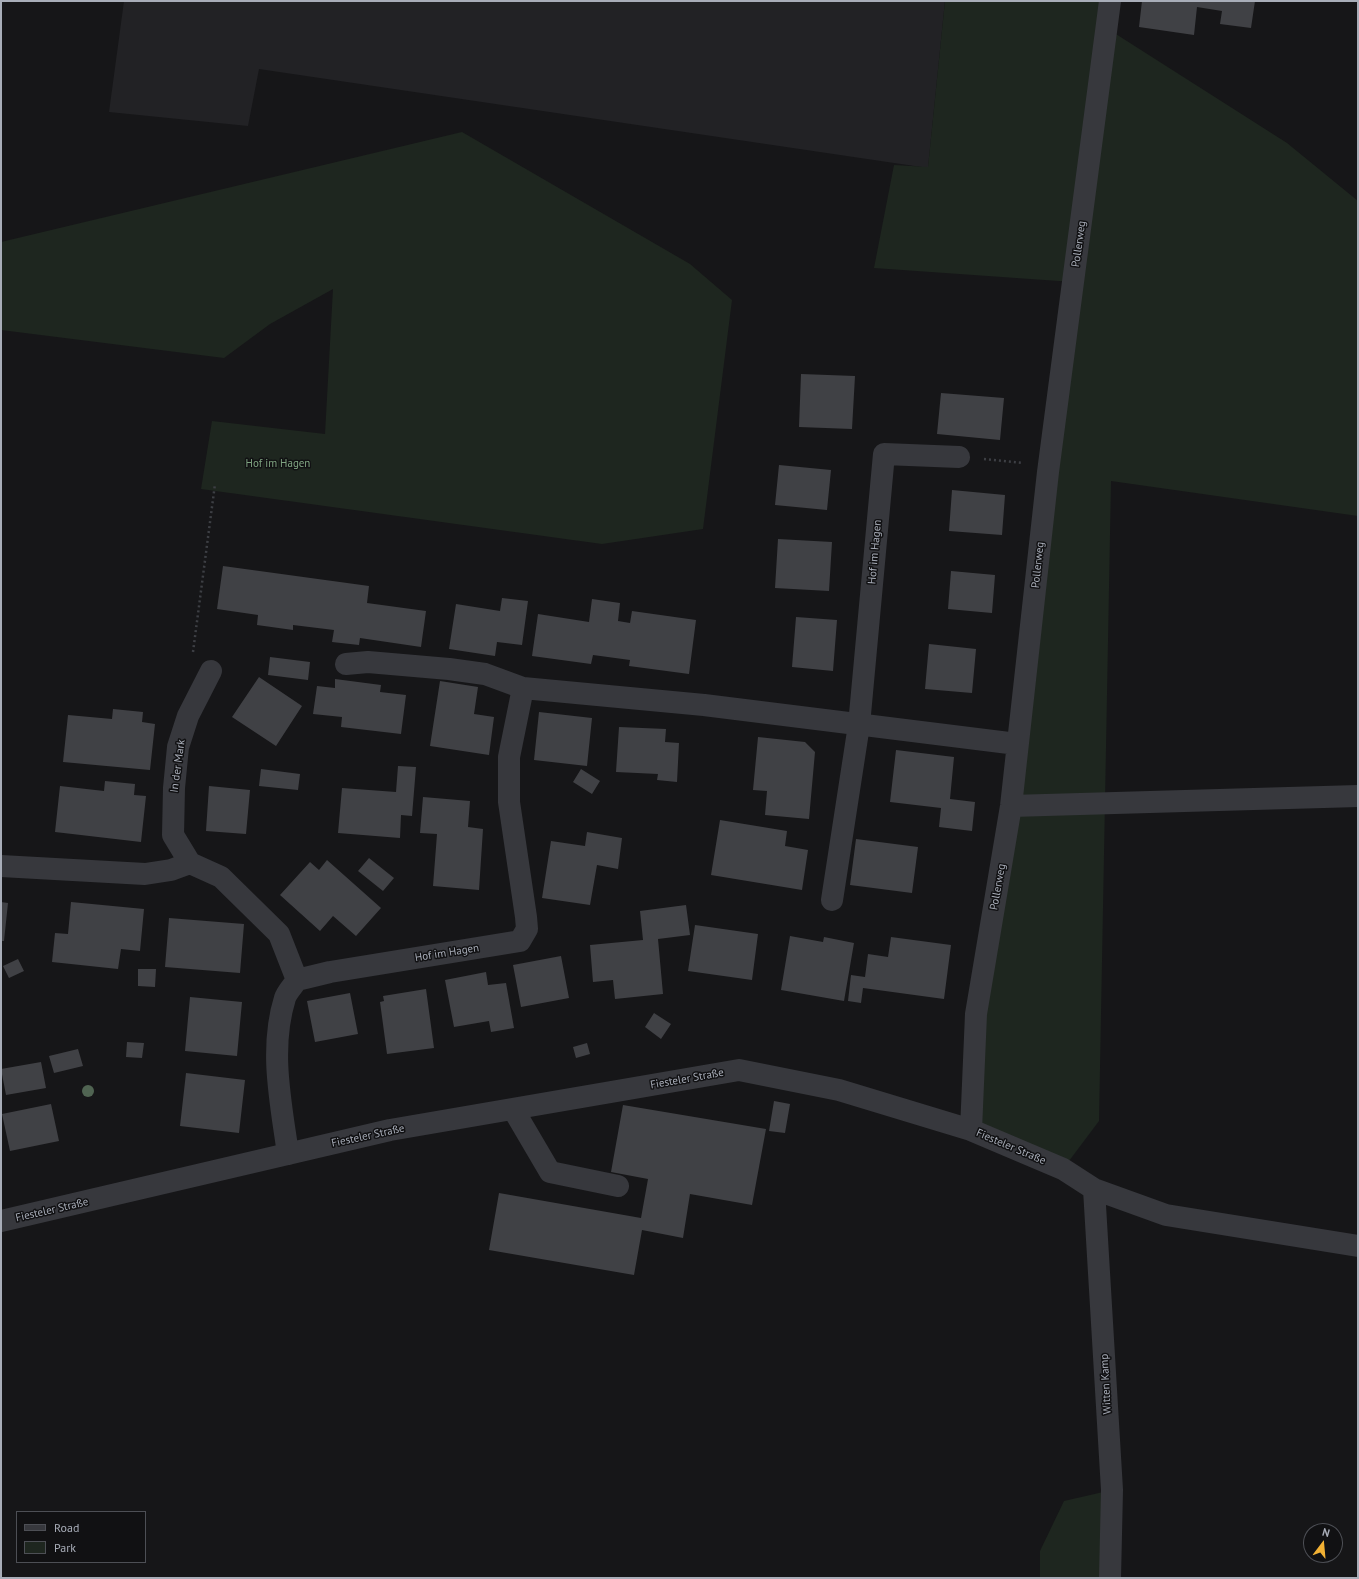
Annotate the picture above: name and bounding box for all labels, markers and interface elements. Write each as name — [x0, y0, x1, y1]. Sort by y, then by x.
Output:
street label: Pollerweg — [1069, 220, 1089, 268]
park label: Hof im Hagen — [246, 457, 310, 471]
street label: Hof im Hagen — [866, 519, 884, 585]
street label: Pollerweg — [1029, 541, 1047, 589]
street label: In der Mark — [168, 739, 188, 793]
street label: Pollerweg — [987, 863, 1009, 911]
street label: Hof im Hagen — [414, 941, 480, 965]
street label: Fiesteler Straße — [649, 1066, 725, 1092]
street label: Fiesteler Straße — [330, 1122, 406, 1150]
street label: Fiesteler Straße — [974, 1126, 1048, 1168]
street label: Fiesteler Straße — [14, 1195, 90, 1225]
street label: Witten Kamp — [1098, 1353, 1114, 1415]
legend — [16, 1511, 146, 1563]
text: Road — [54, 1520, 79, 1535]
north arrow — [1303, 1523, 1343, 1563]
text: N — [1321, 1525, 1331, 1540]
text: Park — [54, 1540, 76, 1555]

